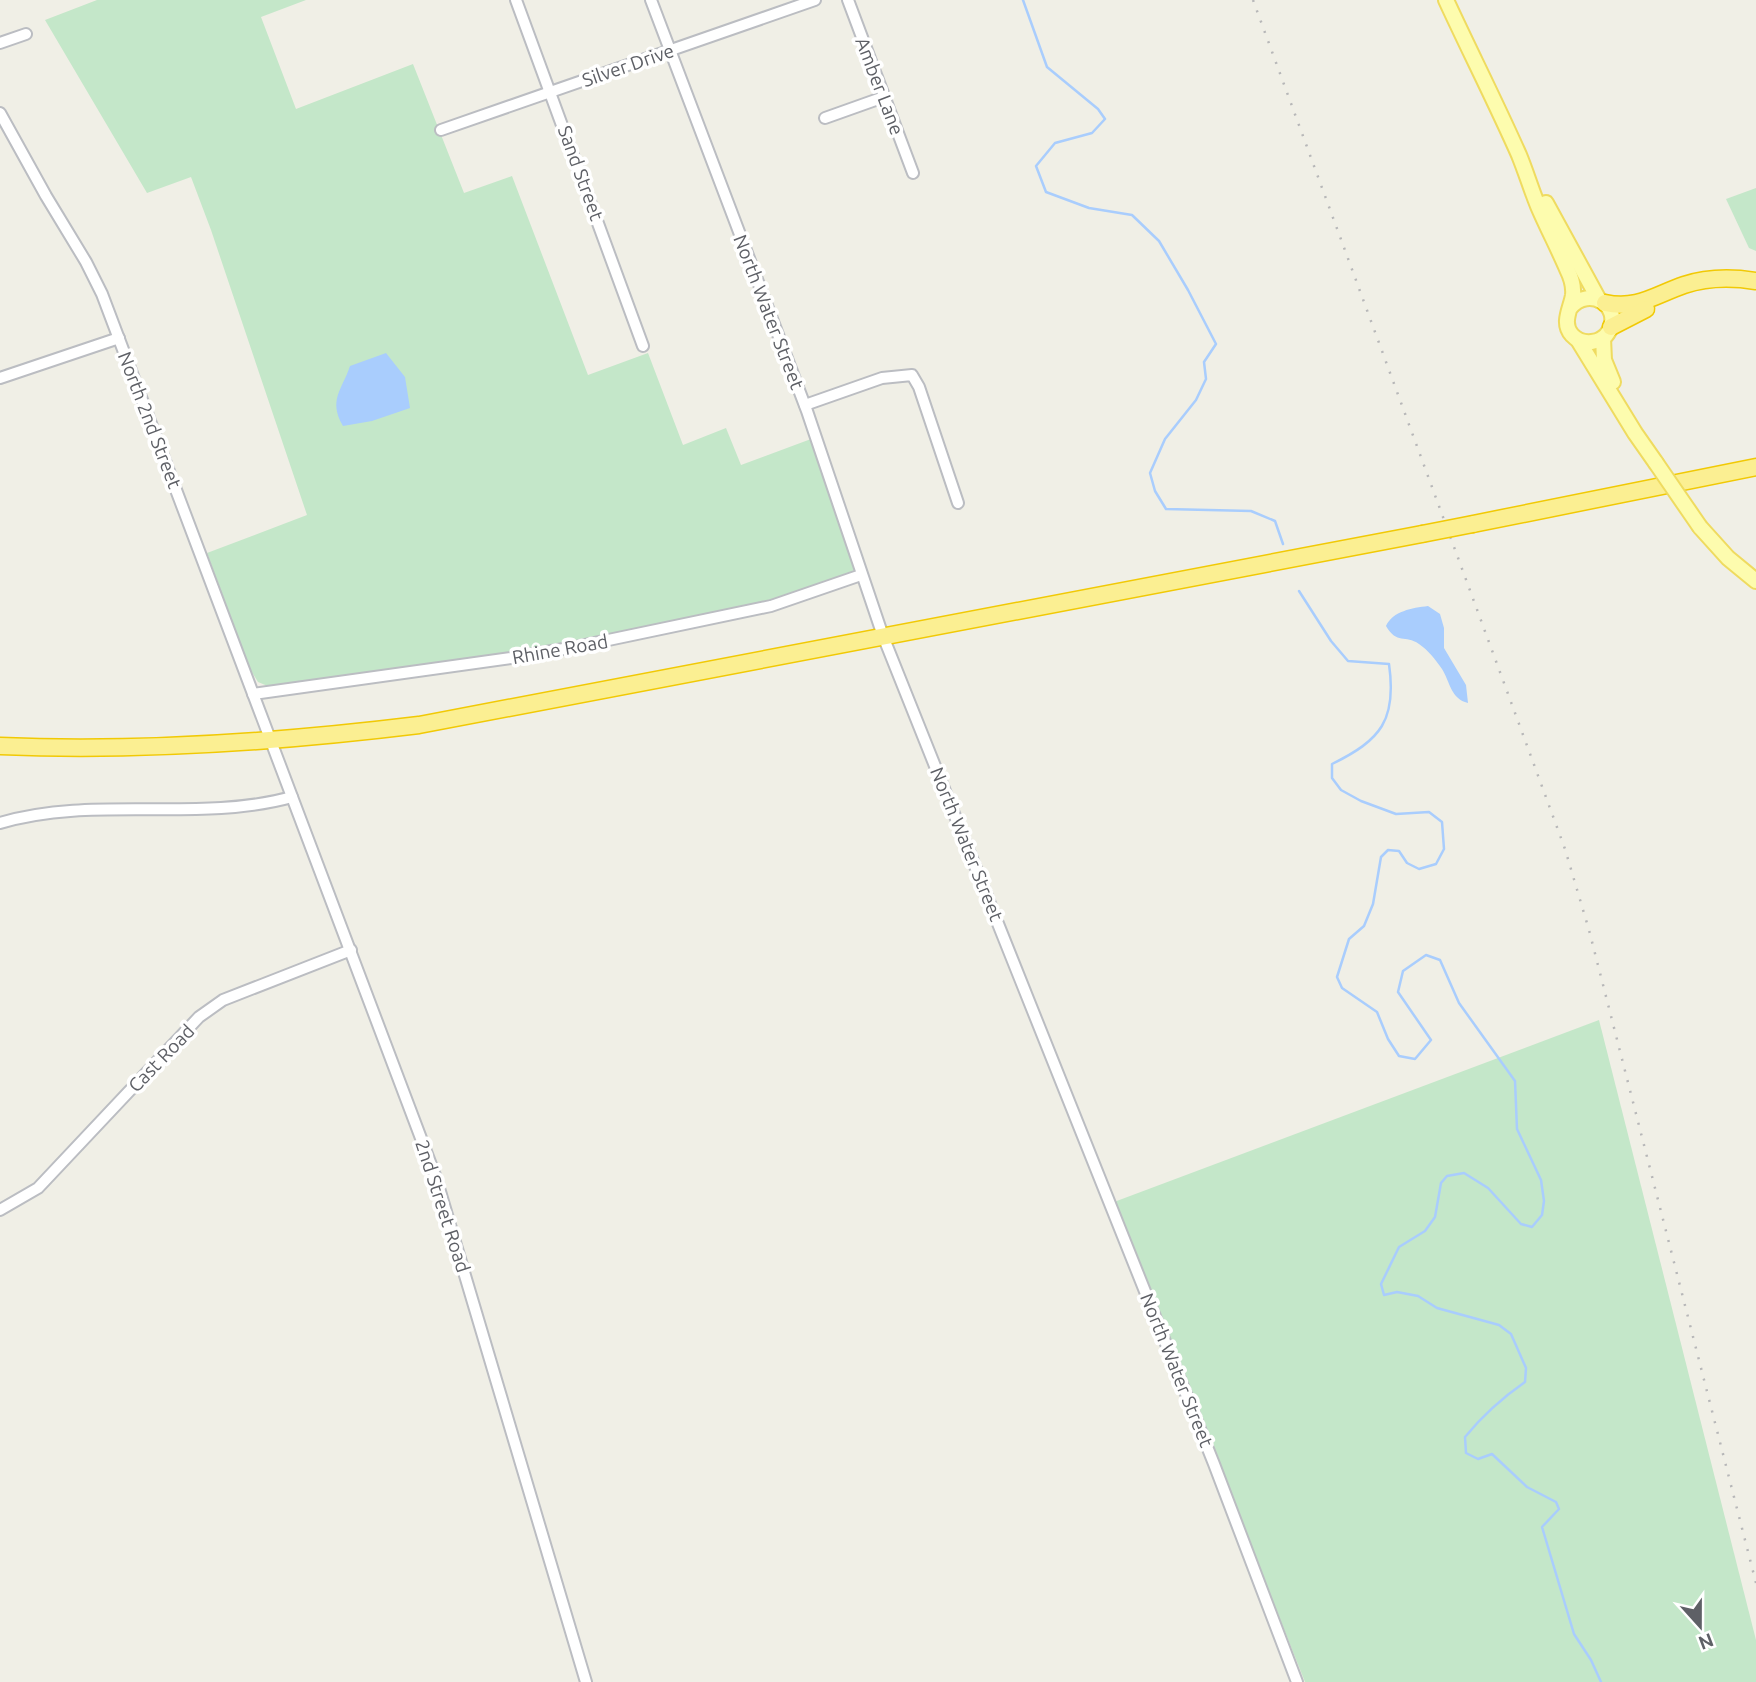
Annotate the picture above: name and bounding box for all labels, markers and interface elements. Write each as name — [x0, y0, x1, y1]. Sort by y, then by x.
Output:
street label: Amber Lane — [851, 34, 909, 138]
street label: Silver Drive — [579, 39, 677, 91]
street label: Sand Street — [554, 123, 608, 224]
street label: North Water Street — [729, 231, 809, 393]
street label: North 2nd Street — [114, 349, 186, 492]
street label: Rhine Road — [510, 630, 610, 668]
street label: North Water Street — [926, 764, 1008, 925]
street label: Cast Road — [123, 1020, 199, 1096]
street label: 2nd Street Road — [411, 1137, 475, 1275]
street label: North Water Street — [1136, 1290, 1218, 1451]
north arrow — [1665, 1591, 1735, 1661]
text: N — [1696, 1629, 1717, 1655]

